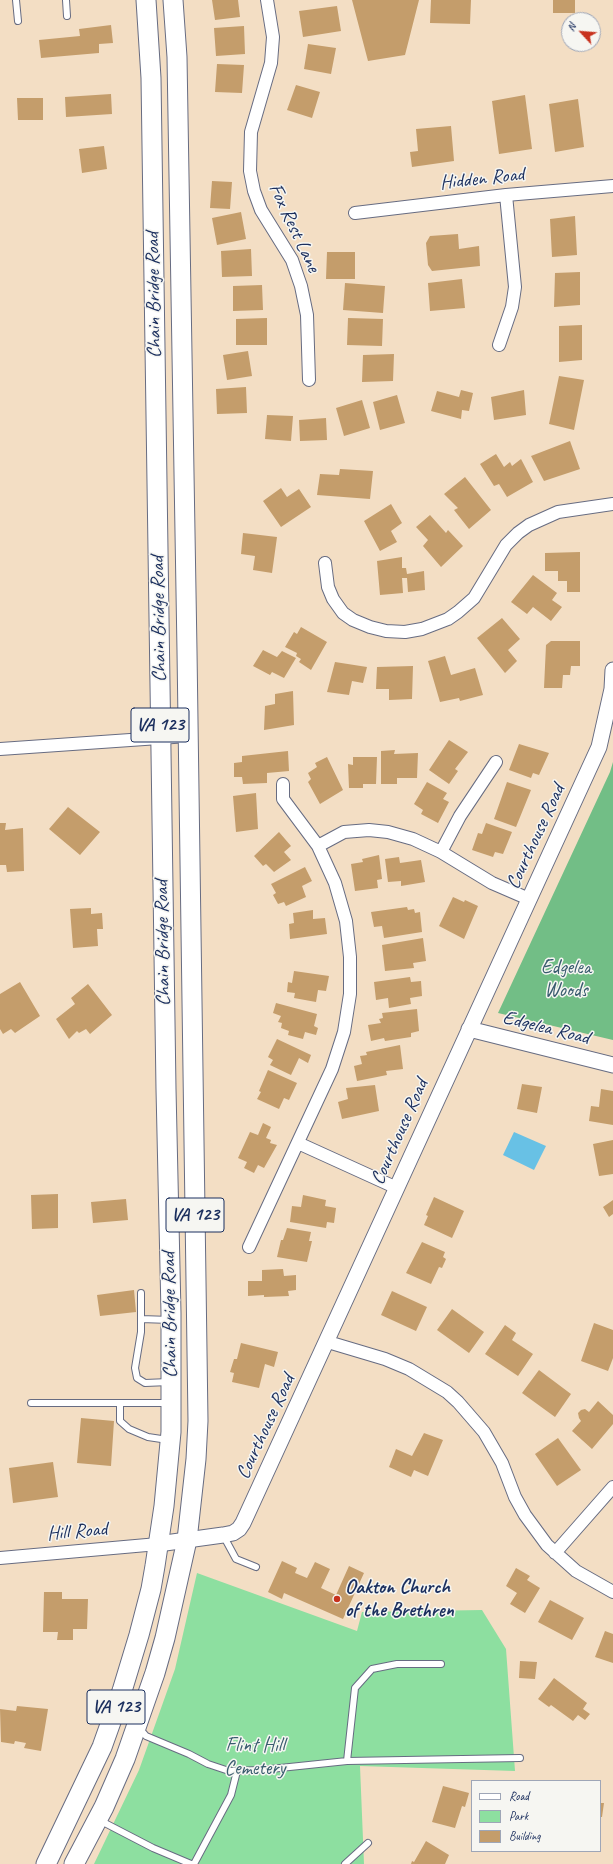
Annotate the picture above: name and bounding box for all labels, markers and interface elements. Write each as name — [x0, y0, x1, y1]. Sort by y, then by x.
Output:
north arrow — [561, 12, 601, 52]
text: N — [563, 21, 579, 33]
street label: Hidden Road — [439, 163, 525, 195]
street label: Fox Rest Lane — [263, 180, 325, 276]
street label: Chain Bridge Road — [141, 232, 167, 358]
street label: Chain Bridge Road — [146, 556, 172, 682]
road number: VA 123 — [131, 708, 189, 742]
street label: Courthouse Road — [501, 781, 571, 893]
street label: Chain Bridge Road — [150, 880, 176, 1006]
park label: Edgelea Woods — [541, 956, 591, 1003]
street label: Edgelea Road — [500, 1006, 592, 1050]
street label: Courthouse Road — [366, 1076, 434, 1188]
road number: VA 123 — [166, 1198, 224, 1232]
street label: Chain Bridge Road — [157, 1252, 183, 1378]
street label: Courthouse Road — [231, 1371, 301, 1483]
street label: Hill Road — [46, 1517, 108, 1547]
place label: Oakton Church of the Brethren — [345, 1576, 454, 1623]
marker: Oakton Church of the Brethren — [332, 1594, 342, 1604]
road number: VA 123 — [87, 1690, 145, 1724]
park label: Flint Hill Cemetery — [225, 1734, 285, 1781]
legend — [471, 1780, 601, 1852]
text: Road — [509, 1788, 529, 1804]
text: Park — [509, 1808, 528, 1824]
text: Building — [509, 1828, 541, 1844]

